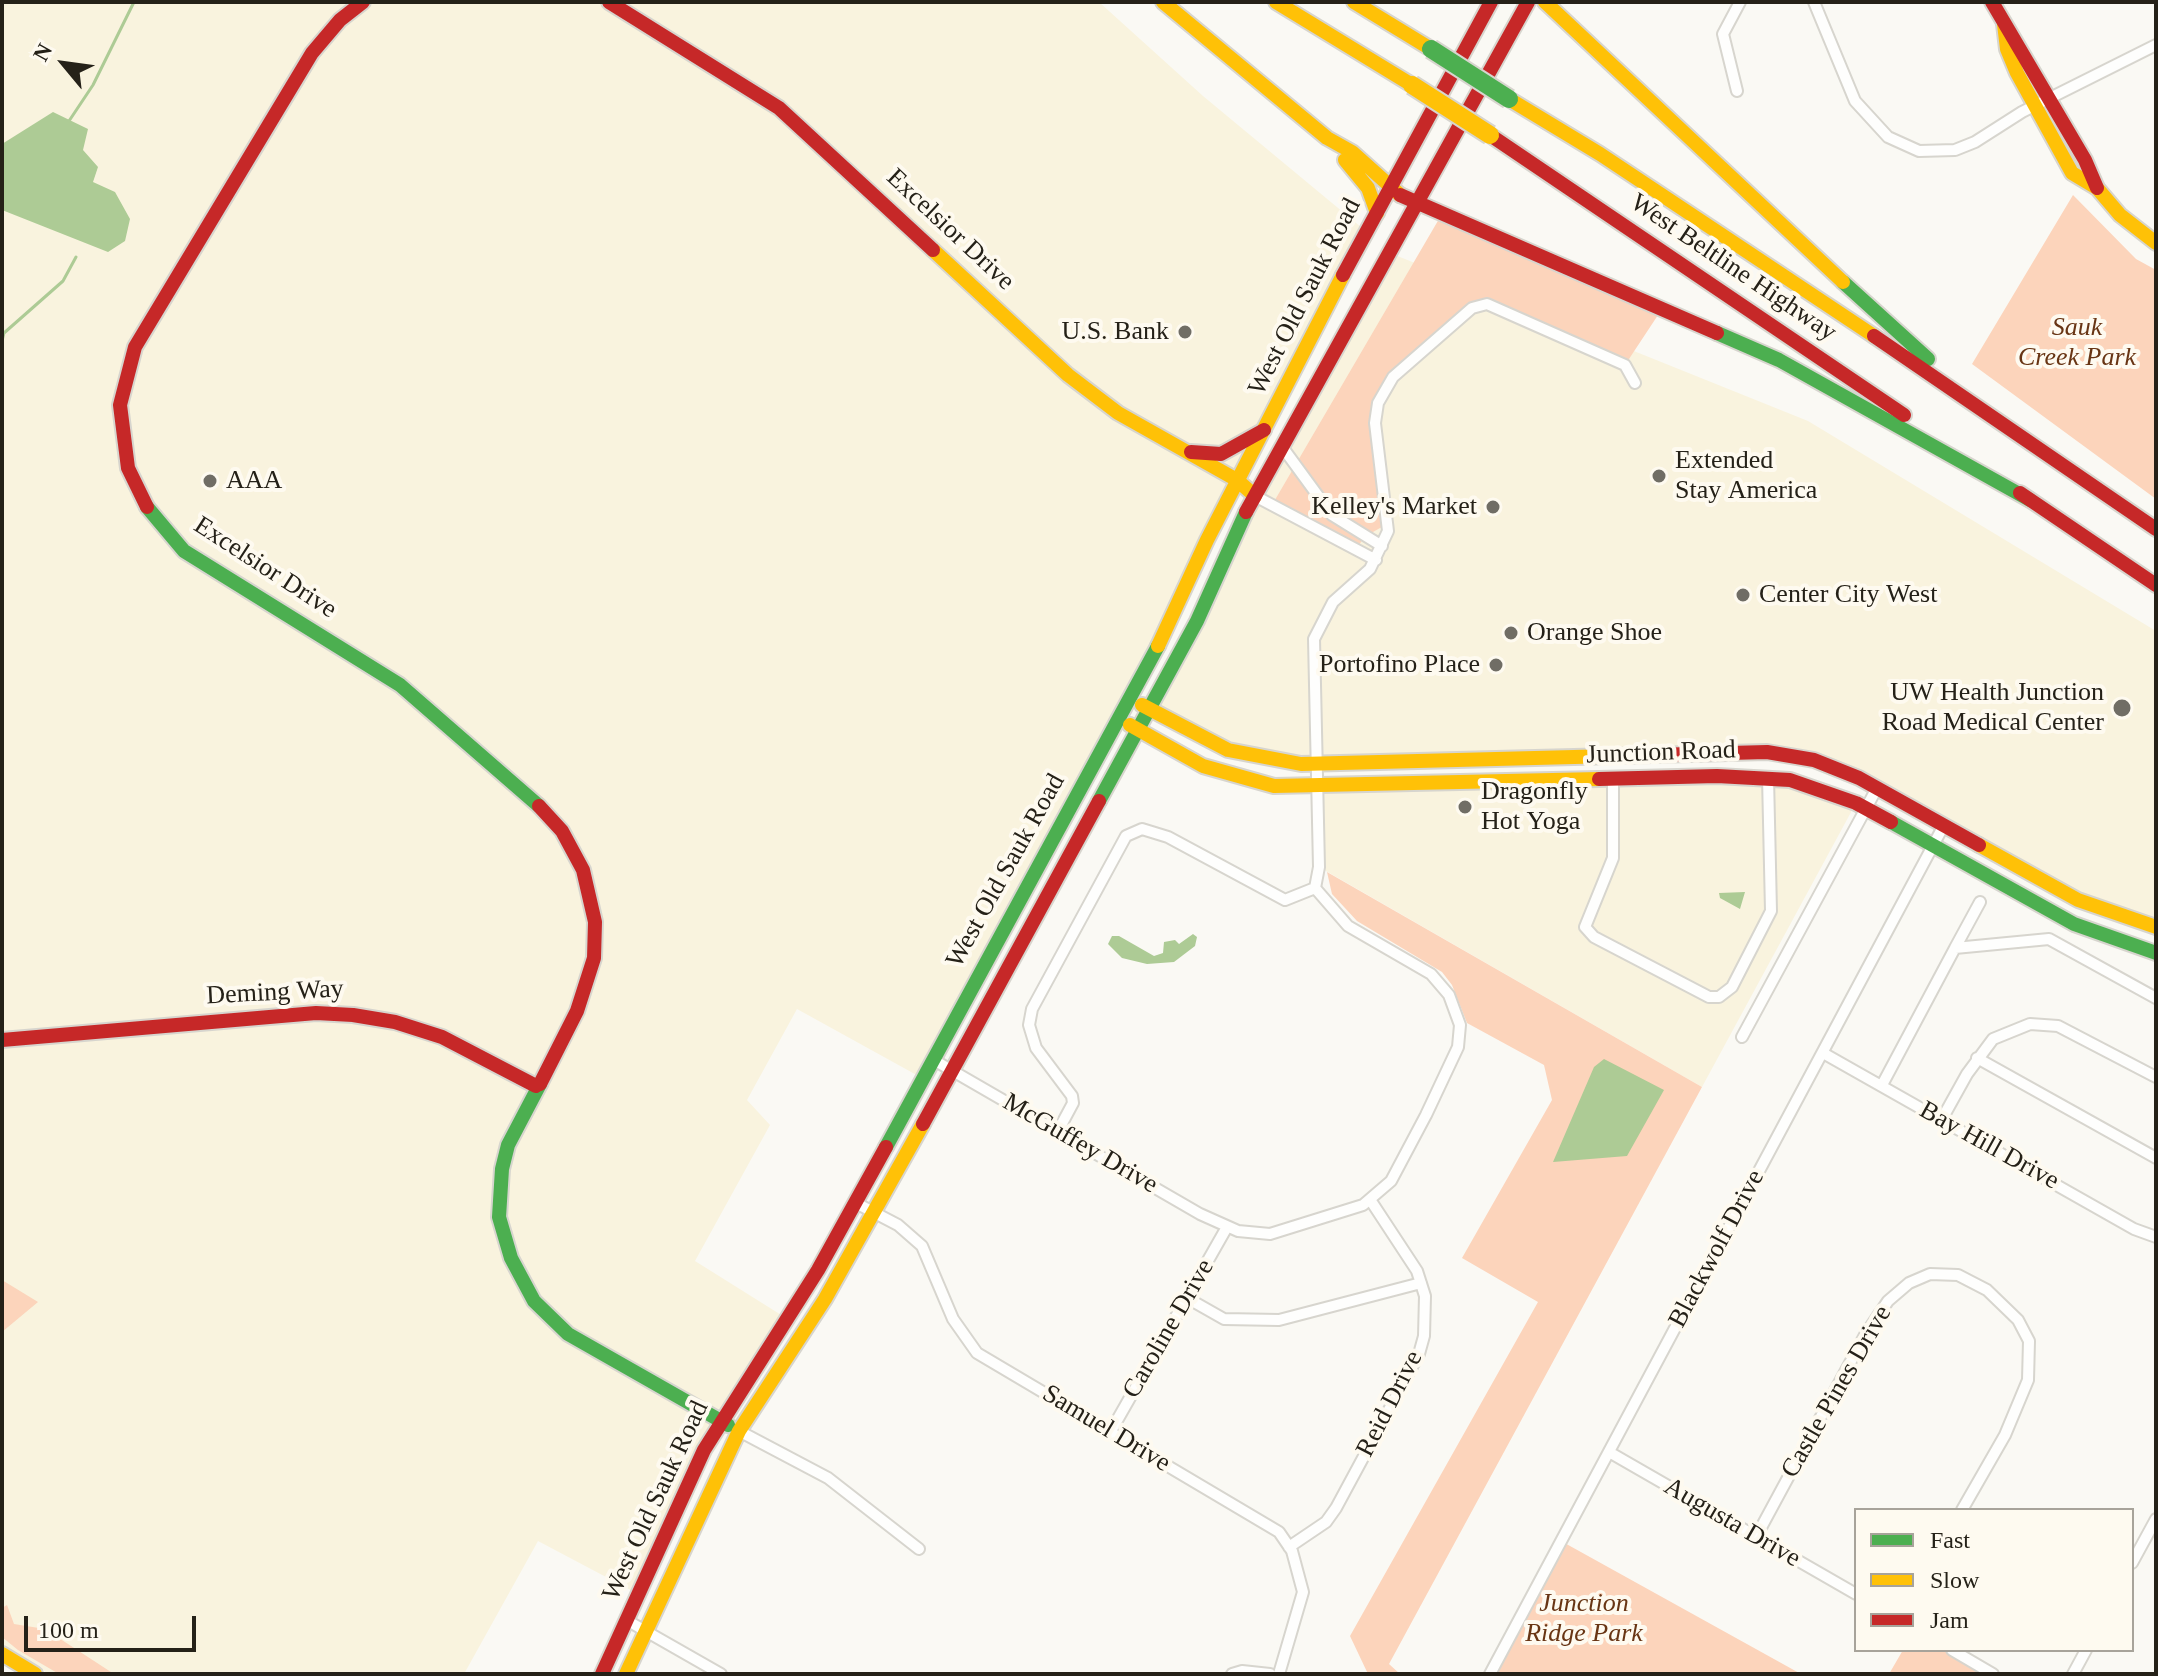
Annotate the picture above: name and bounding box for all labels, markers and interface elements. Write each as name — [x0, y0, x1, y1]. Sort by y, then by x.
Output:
north arrow — [24, 24, 104, 104]
text: N — [28, 39, 57, 65]
street label: Excelsior Drive — [879, 163, 1021, 297]
street label: West Beltline Highway — [1624, 187, 1842, 349]
street label: West Old Sauk Road — [1242, 193, 1368, 401]
park label: Sauk Creek Park — [2018, 312, 2136, 374]
place label: U.S. Bank — [1061, 316, 1169, 348]
marker: U.S. Bank — [1176, 323, 1194, 341]
place label: Extended Stay America — [1675, 445, 1817, 506]
place label: AAA — [226, 465, 282, 497]
marker: Extended Stay America — [1650, 467, 1668, 485]
marker: AAA — [201, 472, 219, 490]
place label: Kelley's Market — [1311, 491, 1477, 523]
marker: Kelley's Market — [1484, 498, 1502, 516]
street label: Excelsior Drive — [188, 510, 342, 626]
place label: Center City West — [1759, 579, 1937, 611]
marker: Center City West — [1734, 586, 1752, 604]
place label: Orange Shoe — [1527, 617, 1662, 649]
marker: Orange Shoe — [1502, 624, 1520, 642]
place label: Portofino Place — [1319, 649, 1480, 681]
marker: Portofino Place — [1487, 656, 1505, 674]
place label: UW Health Junction Road Medical Center — [1882, 677, 2104, 738]
marker: UW Health Junction Road Medical Center — [2111, 697, 2133, 719]
street label: Junction Road — [1586, 735, 1736, 771]
street label: West Old Sauk Road — [940, 769, 1072, 973]
place label: Dragonfly Hot Yoga — [1481, 776, 1588, 838]
marker: Dragonfly Hot Yoga — [1456, 798, 1474, 816]
street label: Deming Way — [206, 974, 344, 1012]
street label: McGuffey Drive — [997, 1087, 1163, 1201]
street label: Bay Hill Drive — [1914, 1095, 2064, 1197]
street label: Blackwolf Drive — [1662, 1165, 1772, 1333]
street label: Caroline Drive — [1117, 1254, 1221, 1404]
street label: Castle Pines Drive — [1775, 1300, 1899, 1484]
street label: Reid Drive — [1350, 1346, 1430, 1462]
street label: Samuel Drive — [1036, 1379, 1176, 1479]
street label: West Old Sauk Road — [596, 1396, 716, 1606]
street label: Augusta Drive — [1658, 1471, 1806, 1575]
legend — [1854, 1508, 2134, 1652]
text: Fast — [1930, 1527, 1970, 1553]
text: Slow — [1930, 1567, 1979, 1593]
park label: Junction Ridge Park — [1525, 1588, 1643, 1650]
scale bar — [28, 1600, 200, 1650]
text: Jam — [1930, 1607, 1969, 1633]
text: 100 m — [38, 1617, 99, 1643]

